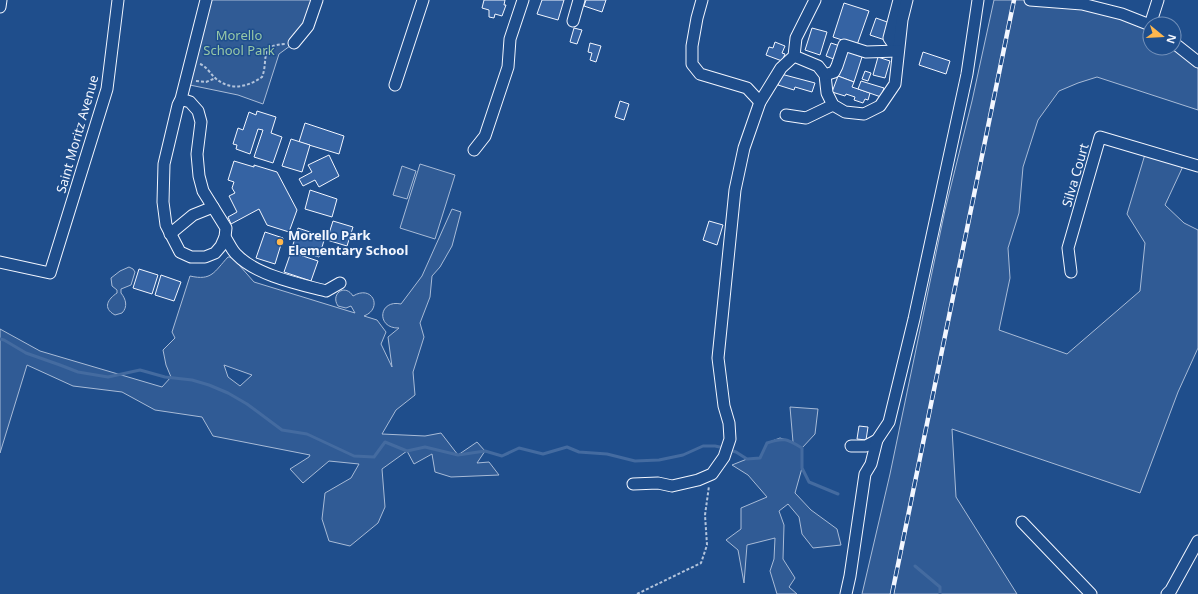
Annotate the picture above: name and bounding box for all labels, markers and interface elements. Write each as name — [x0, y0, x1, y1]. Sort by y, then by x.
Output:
north arrow — [1142, 16, 1182, 56]
park label: Morello School Park — [203, 26, 275, 59]
text: N — [1163, 33, 1181, 46]
street label: Saint Moritz Avenue — [52, 73, 102, 195]
street label: Silva Court — [1057, 141, 1093, 209]
place label: Morello Park Elementary School — [288, 226, 408, 259]
marker: Morello Park Elementary School — [275, 237, 285, 247]

